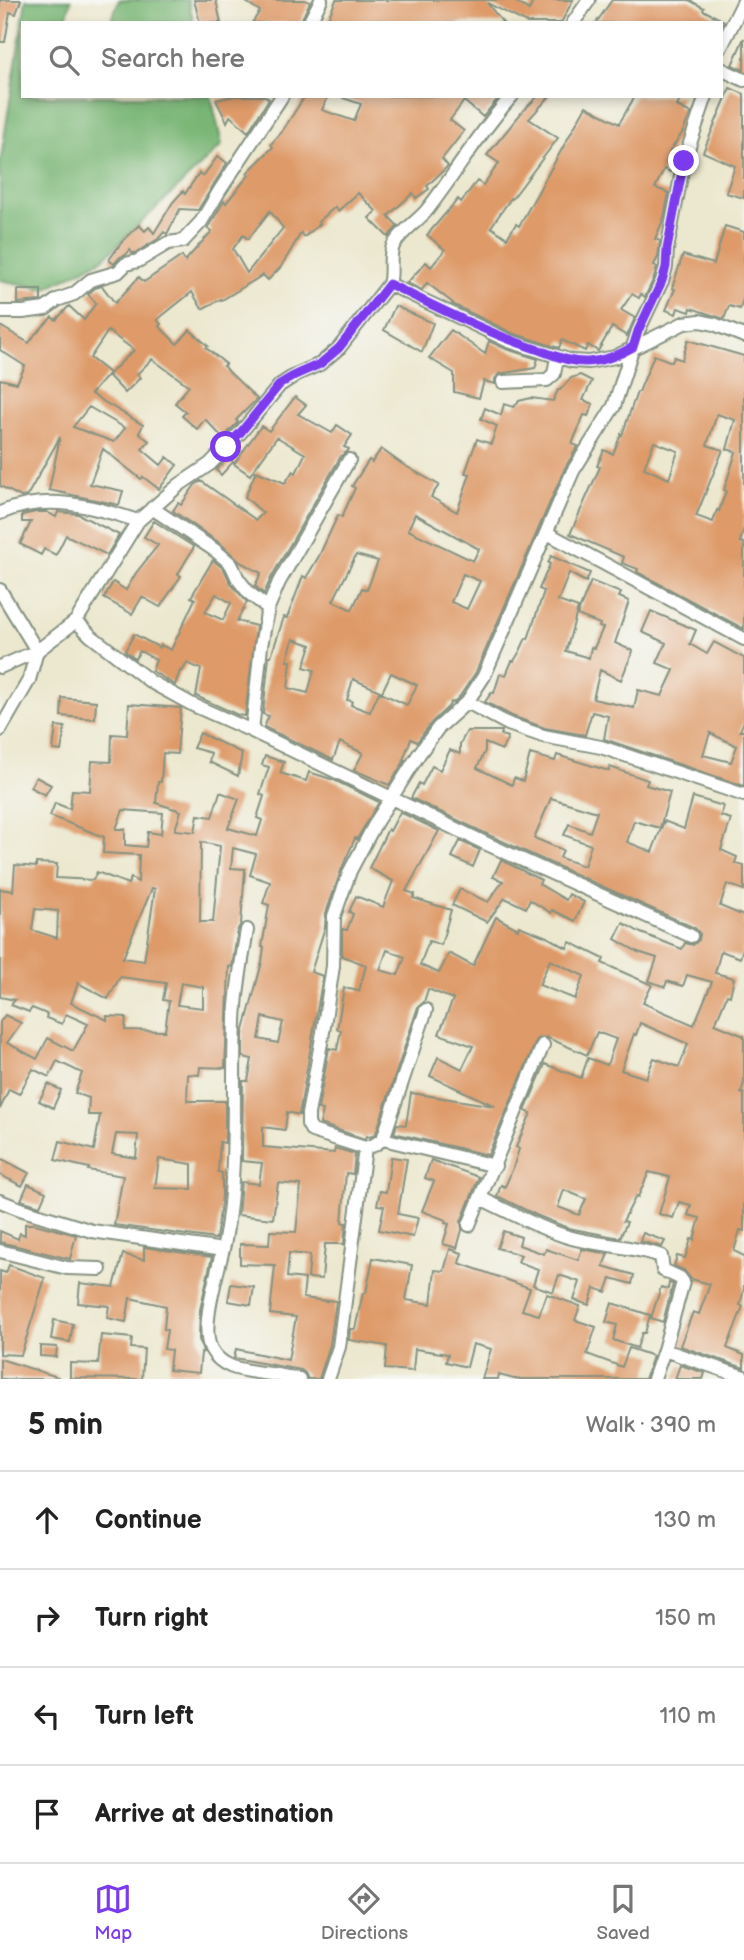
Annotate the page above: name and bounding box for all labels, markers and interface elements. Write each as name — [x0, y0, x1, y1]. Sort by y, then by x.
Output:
search box — [21, 21, 723, 98]
icon: search — [45, 41, 83, 79]
text: Search here — [101, 44, 245, 75]
route end — [668, 145, 699, 176]
route start — [210, 431, 241, 462]
text: 5 min — [28, 1407, 103, 1443]
text: Walk · 390 m — [586, 1411, 716, 1439]
icon: ahead — [28, 1501, 66, 1539]
text: Continue — [95, 1505, 202, 1536]
text: 130 m — [654, 1506, 716, 1534]
icon: right — [28, 1599, 66, 1637]
text: Turn right — [95, 1603, 208, 1634]
text: 150 m — [655, 1604, 716, 1632]
icon: left — [28, 1697, 66, 1735]
text: Turn left — [95, 1701, 194, 1732]
text: 110 m — [659, 1702, 716, 1730]
icon: arrive — [28, 1795, 66, 1833]
text: Arrive at destination — [95, 1799, 334, 1830]
tab: Map — [94, 1880, 132, 1945]
tab: Directions — [321, 1880, 408, 1945]
tab: Saved — [596, 1880, 650, 1945]

